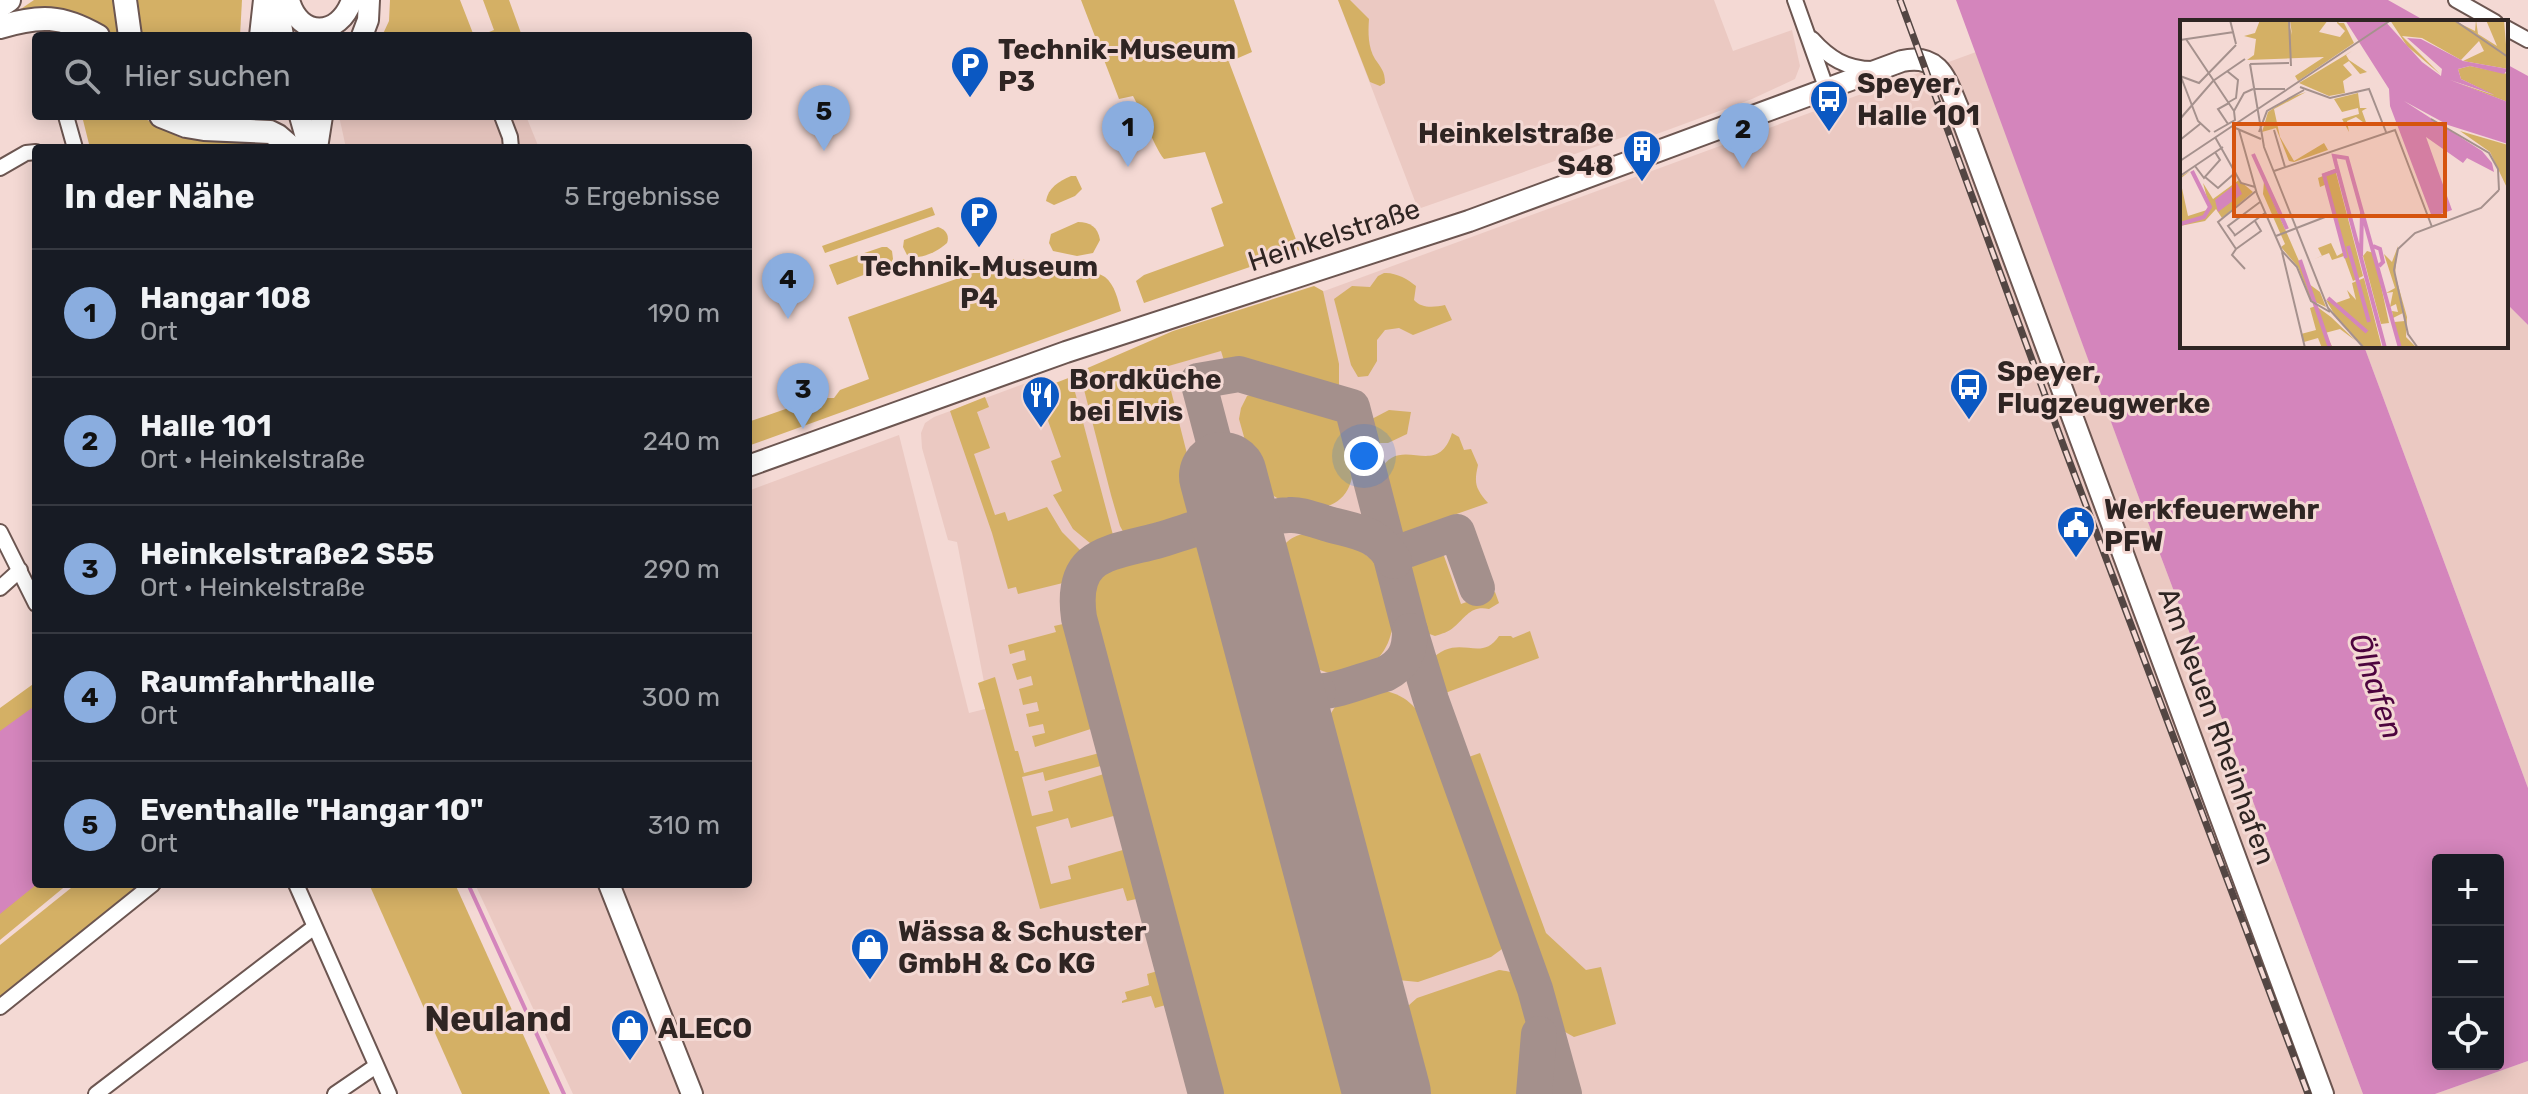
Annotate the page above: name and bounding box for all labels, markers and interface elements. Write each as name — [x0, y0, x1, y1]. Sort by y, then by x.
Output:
inset map — [2180, 20, 2508, 348]
search box — [32, 32, 752, 120]
place label: Technik-Museum P3 — [998, 33, 1236, 98]
parking icon: Technik-Museum P3 — [949, 44, 991, 99]
icon: search — [60, 54, 104, 98]
text: Hier suchen — [124, 58, 291, 94]
place label: Speyer, Halle 101 — [1857, 67, 1980, 132]
bus stop icon: Speyer, Halle 101 — [1808, 78, 1850, 133]
pin: 5 — [798, 85, 850, 151]
pin: 1 — [1102, 101, 1154, 167]
pin: 2 — [1717, 103, 1769, 169]
place label: Heinkelstraße S48 — [1418, 117, 1614, 182]
building icon: Heinkelstraße S48 — [1621, 128, 1663, 183]
text: In der Nähe — [64, 176, 255, 217]
text: 5 Ergebnisse — [564, 181, 720, 212]
street label: Heinkelstraße — [1244, 192, 1424, 278]
parking icon: Technik-Museum P4 — [958, 194, 1000, 249]
place label: Technik-Museum P4 — [860, 250, 1098, 315]
pin: 4 — [762, 253, 814, 319]
text: Hangar 108 — [140, 280, 311, 316]
text: 1 — [84, 298, 96, 329]
text: 190 m — [647, 298, 720, 329]
text: Ort — [140, 316, 178, 347]
place label: Speyer, Flugzeugwerke — [1997, 355, 2210, 420]
pin: 3 — [777, 363, 829, 429]
place label: Bordküche bei Elvis — [1069, 363, 1222, 428]
bus stop icon: Speyer, Flugzeugwerke — [1948, 366, 1990, 421]
restaurant icon: Bordküche bei Elvis — [1020, 374, 1062, 429]
text: Halle 101 — [140, 408, 272, 444]
text: 2 — [82, 426, 98, 457]
text: 240 m — [643, 426, 720, 457]
your location — [1344, 436, 1384, 476]
text: Ort · Heinkelstraße — [140, 444, 365, 475]
place label: Werkfeuerwehr PFW — [2104, 493, 2319, 558]
public building icon: Werkfeuerwehr PFW — [2055, 504, 2097, 559]
text: Heinkelstraße2 S55 — [140, 536, 434, 572]
text: 3 — [81, 554, 99, 585]
text: 290 m — [643, 554, 720, 585]
text: Ort · Heinkelstraße — [140, 572, 365, 603]
street label: Am Neuen Rheinhafen — [2151, 583, 2283, 869]
water label: Ölhafen — [2341, 628, 2411, 744]
text: Raumfahrthalle — [140, 664, 375, 700]
text: 4 — [81, 682, 99, 713]
text: 300 m — [642, 682, 720, 713]
text: Ort — [140, 700, 178, 731]
text: Eventhalle "Hangar 10" — [140, 792, 484, 828]
text: 5 — [82, 810, 98, 841]
text: 310 m — [648, 810, 720, 841]
text: Ort — [140, 828, 178, 859]
map controls — [2432, 854, 2504, 1070]
button: + — [2432, 854, 2504, 926]
place label: Wässa & Schuster GmbH & Co KG — [898, 915, 1147, 980]
shop icon: Wässa & Schuster GmbH & Co KG — [849, 926, 891, 981]
button: − — [2432, 926, 2504, 998]
district label: Neuland — [424, 997, 572, 1040]
button: locate — [2432, 998, 2504, 1070]
shop icon: ALECO — [609, 1007, 651, 1062]
place label: ALECO — [658, 1012, 752, 1045]

